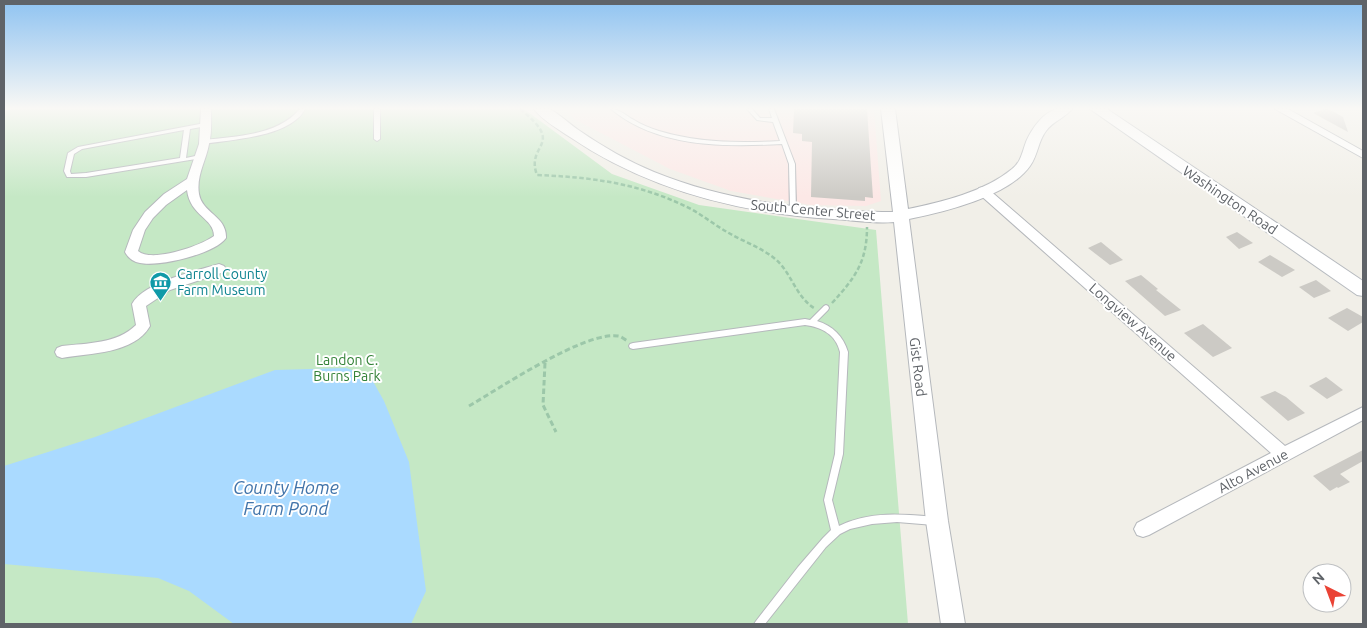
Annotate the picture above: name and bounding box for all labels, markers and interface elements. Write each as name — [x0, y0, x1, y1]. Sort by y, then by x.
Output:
street label: Washington Road — [1180, 162, 1280, 238]
street label: South Center Street — [750, 197, 877, 223]
place label: Carroll County Farm Museum — [177, 266, 267, 298]
museum icon: Carroll County Farm Museum — [149, 270, 173, 301]
street label: Longview Avenue — [1086, 280, 1180, 364]
street label: Gist Road — [906, 336, 930, 398]
park label: Landon C. Burns Park — [313, 352, 381, 384]
street label: Alto Avenue — [1215, 446, 1291, 496]
water label: County Home Farm Pond — [233, 477, 339, 518]
north arrow — [1302, 563, 1352, 613]
text: N — [1309, 569, 1328, 588]

